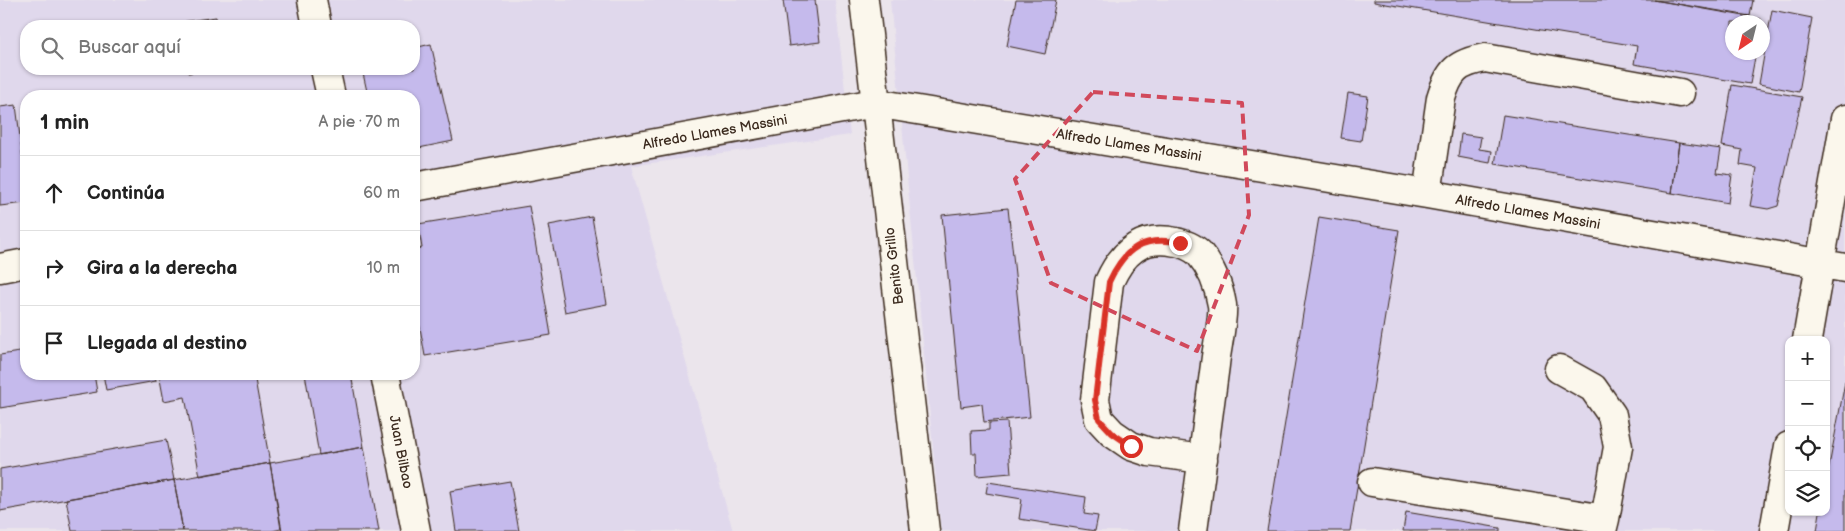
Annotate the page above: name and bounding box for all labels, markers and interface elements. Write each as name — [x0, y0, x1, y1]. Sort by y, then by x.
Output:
north arrow — [1725, 15, 1770, 60]
search box — [20, 20, 420, 75]
icon: search — [38, 34, 66, 62]
text: Buscar aquí — [78, 36, 181, 59]
text: 1 min — [40, 110, 89, 135]
street label: Alfredo Llames Massini — [641, 111, 789, 153]
text: A pie · 70 m — [319, 113, 400, 132]
street label: Alfredo Llames Massini — [1055, 125, 1203, 165]
icon: ahead — [40, 179, 68, 207]
text: Continúa — [87, 182, 165, 205]
text: 60 m — [363, 184, 400, 203]
street label: Alfredo Llames Massini — [1454, 191, 1602, 233]
street label: Benito Grillo — [881, 226, 907, 306]
route end — [1169, 232, 1192, 255]
icon: right — [40, 254, 68, 282]
text: Gira a la derecha — [87, 257, 237, 280]
text: 10 m — [367, 259, 400, 278]
icon: arrive — [40, 329, 68, 357]
text: Llegada al destino — [87, 332, 247, 355]
map controls — [1785, 336, 1830, 516]
button: + — [1785, 336, 1830, 381]
button: − — [1785, 381, 1830, 426]
street label: Juan Bilbao — [386, 414, 416, 490]
button: locate — [1785, 426, 1830, 471]
route start — [1120, 435, 1143, 458]
button: layers — [1785, 471, 1830, 516]

